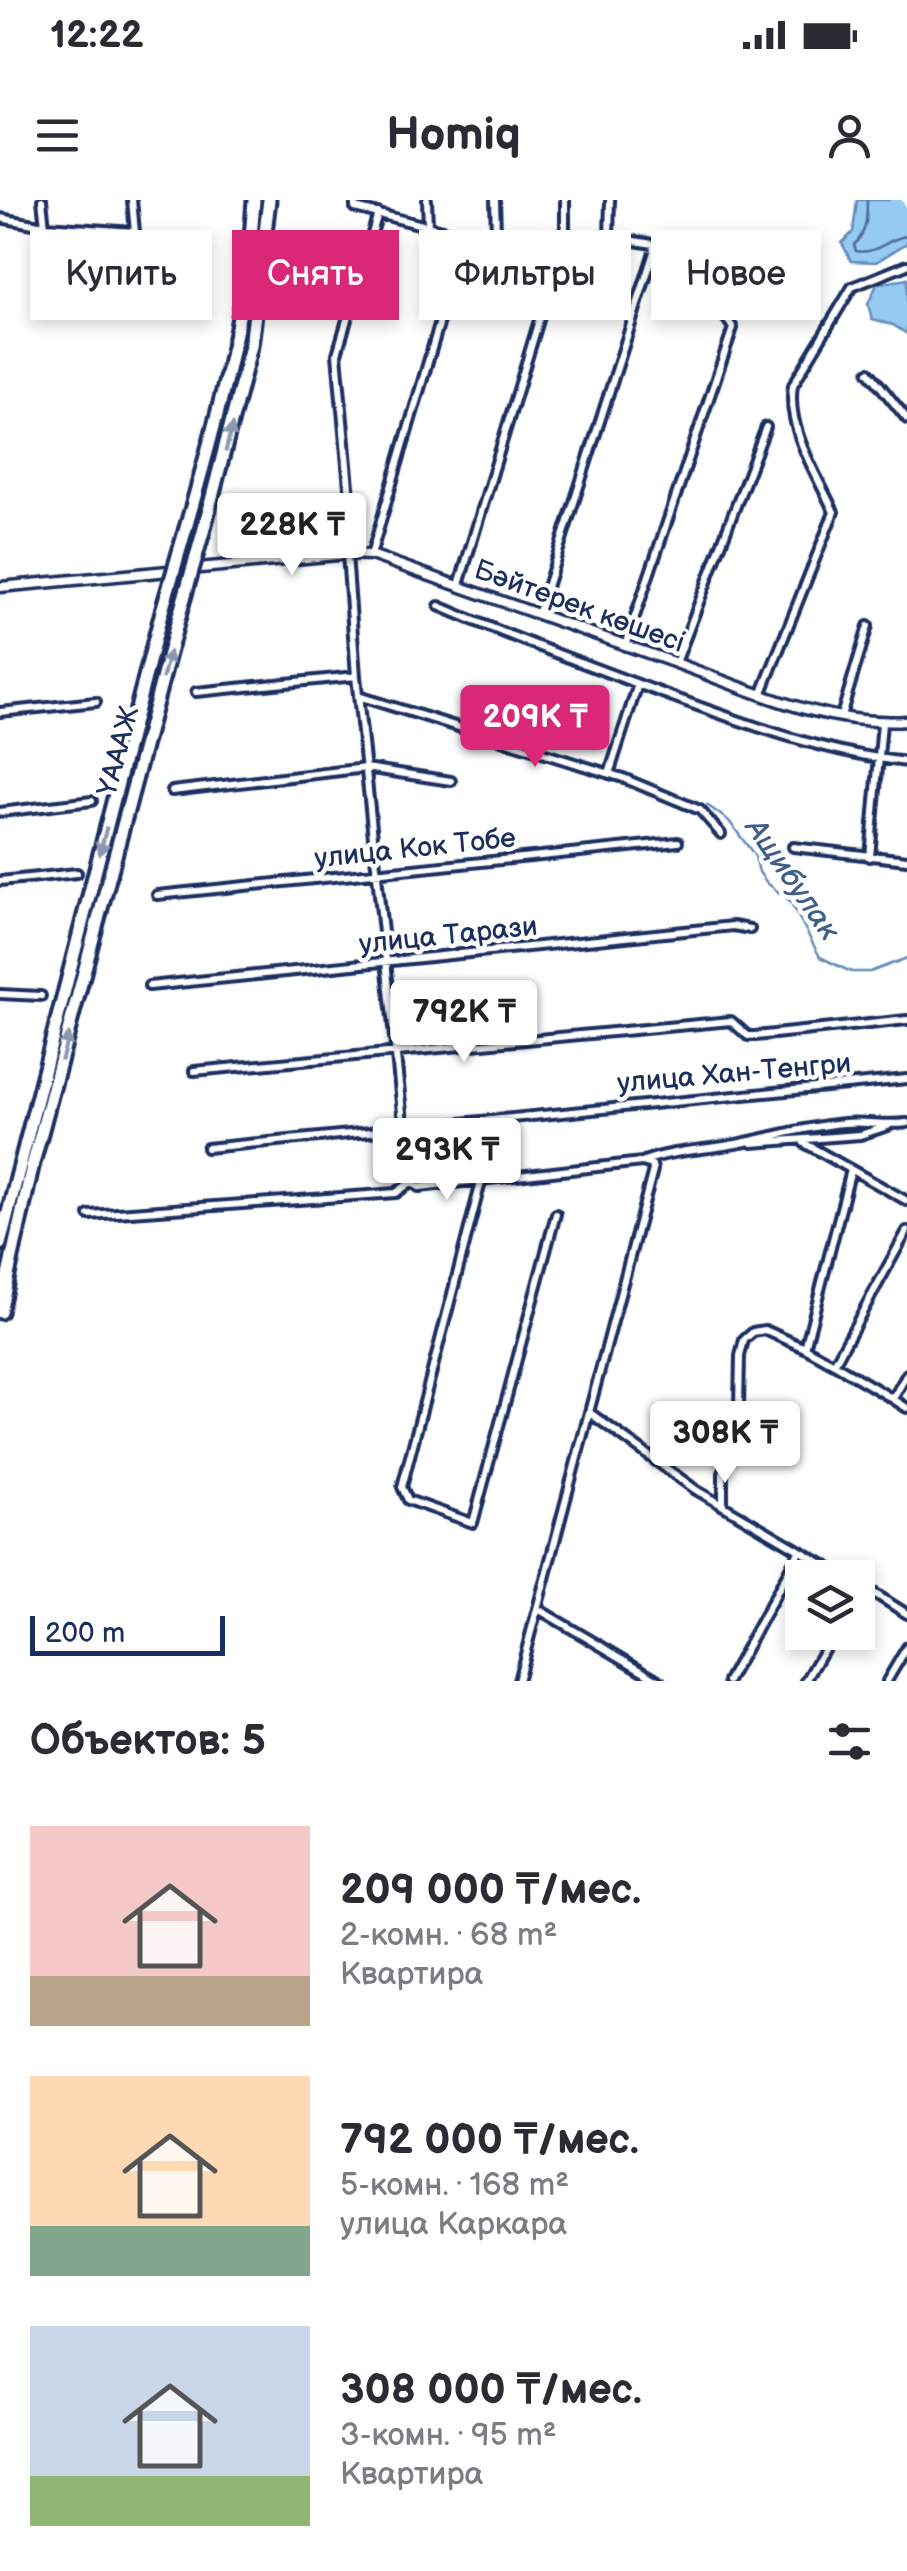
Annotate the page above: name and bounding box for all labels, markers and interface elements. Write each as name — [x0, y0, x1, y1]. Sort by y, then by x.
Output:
text: 12:22 — [50, 13, 143, 58]
icon: menu — [30, 108, 85, 163]
text: Homiq — [386, 108, 521, 163]
icon: person — [822, 108, 877, 163]
chip: Купить — [30, 230, 212, 320]
chip: Снять — [232, 230, 399, 320]
chip: Фильтры — [419, 230, 631, 320]
chip: Новое — [651, 230, 821, 320]
one-way arrow — [222, 422, 237, 453]
pin: 228K ₸ — [211, 493, 373, 578]
text: 228K ₸ — [239, 506, 345, 545]
street label: Бәйтерек көшесі — [470, 553, 689, 660]
one-way arrow — [158, 650, 174, 681]
pin: 209K ₸ — [454, 685, 616, 770]
text: 209K ₸ — [482, 698, 588, 737]
street label: ҮАААЖ — [91, 702, 146, 800]
water label: Ащибулак — [736, 810, 848, 948]
street label: улица Кок Тобе — [313, 822, 517, 875]
one-way arrow — [95, 826, 111, 857]
street label: улица Тарази — [357, 910, 539, 961]
pin: 792K ₸ — [383, 980, 545, 1065]
text: 792K ₸ — [412, 993, 516, 1032]
one-way arrow — [57, 1031, 73, 1062]
street label: улица Хан-Тенгри — [616, 1047, 852, 1100]
pin: 293K ₸ — [366, 1118, 528, 1203]
text: 293K ₸ — [395, 1131, 499, 1170]
pin: 308K ₸ — [644, 1401, 806, 1486]
text: 308K ₸ — [672, 1414, 778, 1453]
map controls — [785, 1560, 875, 1650]
button: layers — [785, 1560, 875, 1650]
scale bar — [30, 1611, 225, 1656]
text: 200 m — [45, 1617, 125, 1650]
icon: filters — [822, 1714, 877, 1769]
text: Объектов: 5 — [30, 1716, 266, 1767]
text: 209 000 ₸/мес. — [340, 1865, 641, 1916]
icon: home — [110, 1866, 230, 1986]
text: 2-комн. · 68 m² — [340, 1916, 557, 1955]
text: Квартира — [340, 1955, 483, 1994]
text: 792 000 ₸/мес. — [340, 2115, 639, 2166]
icon: home — [110, 2116, 230, 2236]
text: 5-комн. · 168 m² — [340, 2166, 569, 2205]
text: улица Каркара — [340, 2205, 567, 2244]
text: 308 000 ₸/мес. — [340, 2365, 642, 2416]
icon: home — [110, 2366, 230, 2486]
text: 3-комн. · 95 m² — [340, 2416, 557, 2455]
text: Квартира — [340, 2455, 483, 2494]

